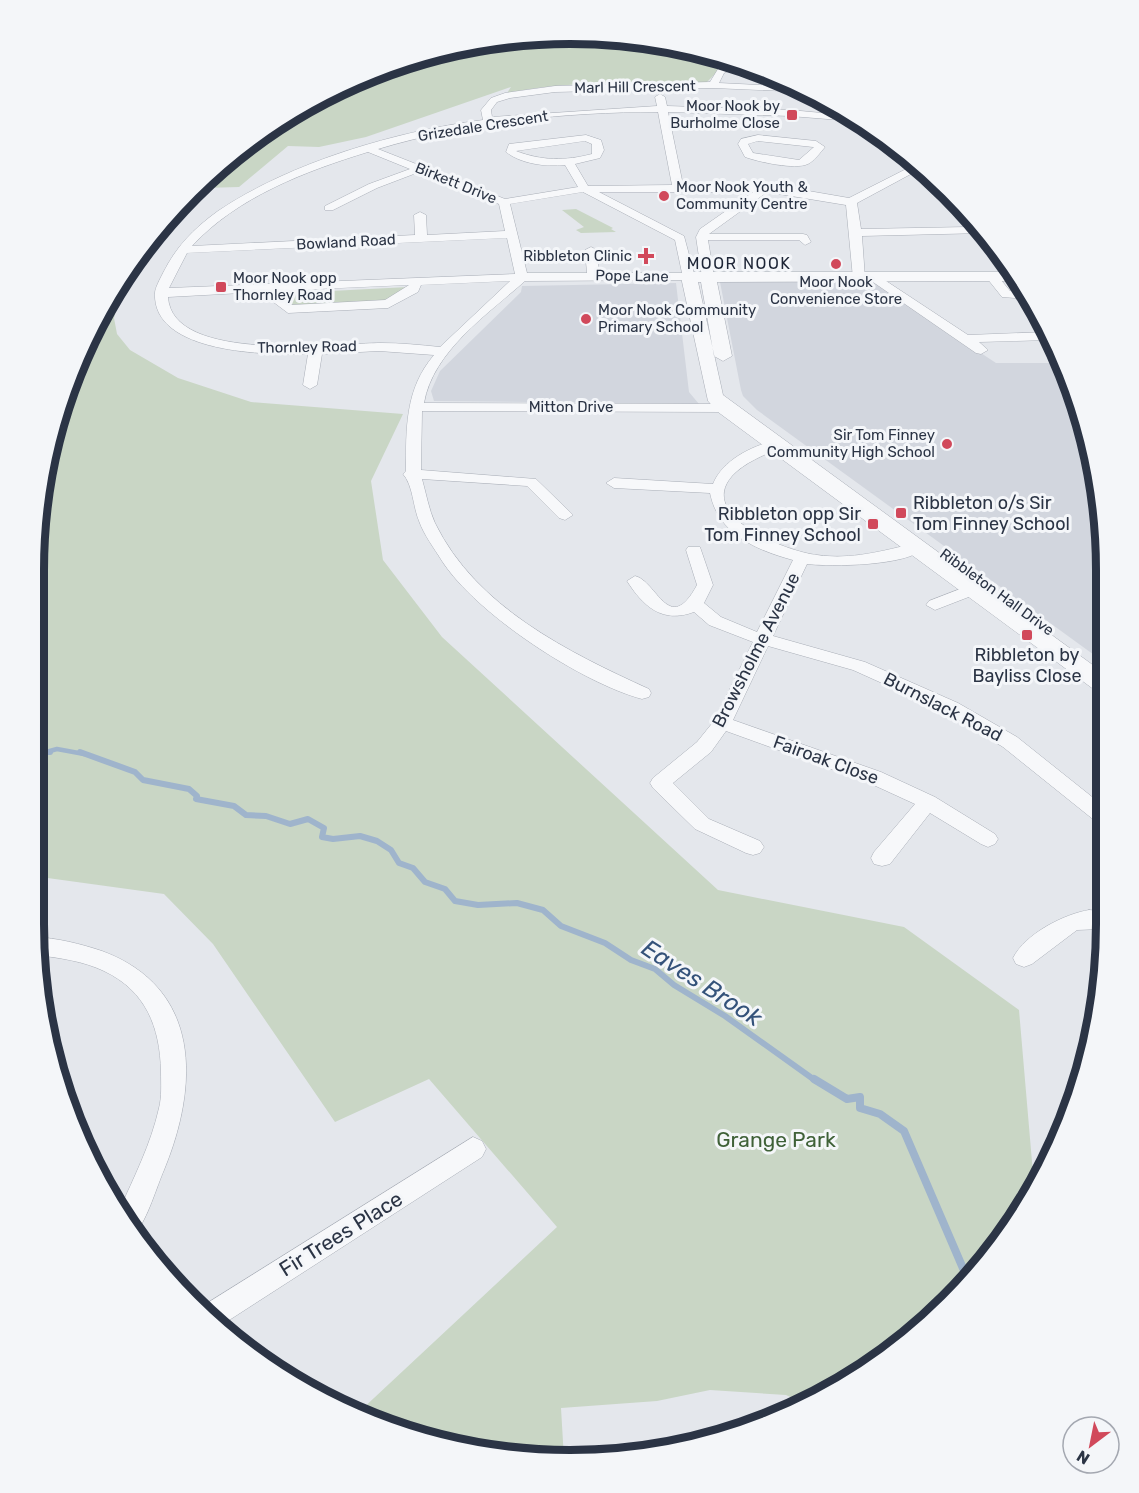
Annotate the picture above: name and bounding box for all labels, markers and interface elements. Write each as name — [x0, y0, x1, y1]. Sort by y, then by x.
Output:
street label: Marl Hill Crescent — [574, 77, 696, 97]
place label: Moor Nook by Burholme Close — [670, 97, 780, 132]
street label: Grizedale Crescent — [417, 107, 549, 145]
marker: Moor Nook by Burholme Close — [785, 108, 799, 122]
street label: Birkett Drive — [412, 158, 500, 208]
place label: Moor Nook Youth & Community Centre — [676, 178, 808, 213]
marker: Moor Nook Youth & Community Centre — [657, 189, 671, 203]
street label: Bowland Road — [296, 230, 396, 254]
place label: Ribbleton Clinic — [523, 247, 632, 265]
marker: Ribbleton Clinic — [637, 247, 655, 265]
district label: MOOR NOOK — [687, 254, 791, 273]
marker: Moor Nook Convenience Store — [829, 257, 843, 271]
street label: Pope Lane — [595, 266, 669, 286]
place label: Moor Nook opp Thornley Road — [233, 269, 337, 304]
place label: Moor Nook Convenience Store — [770, 273, 902, 308]
marker: Moor Nook opp Thornley Road — [214, 280, 228, 294]
place label: Moor Nook Community Primary School — [598, 301, 756, 336]
marker: Moor Nook Community Primary School — [579, 312, 593, 326]
street label: Thornley Road — [257, 337, 357, 357]
street label: Mitton Drive — [529, 398, 613, 416]
place label: Sir Tom Finney Community High School — [767, 426, 935, 461]
marker: Sir Tom Finney Community High School — [940, 437, 954, 451]
place label: Ribbleton o/s Sir Tom Finney School — [913, 492, 1070, 535]
place label: Ribbleton opp Sir Tom Finney School — [704, 503, 861, 546]
marker: Ribbleton o/s Sir Tom Finney School — [894, 506, 908, 520]
marker: Ribbleton opp Sir Tom Finney School — [866, 517, 880, 531]
street label: Ribbleton Hall Drive — [936, 545, 1058, 639]
street label: Browsholme Avenue — [707, 569, 805, 731]
marker: Ribbleton by Bayliss Close — [1020, 628, 1034, 642]
place label: Ribbleton by Bayliss Close — [972, 644, 1082, 687]
street label: Burnslack Road — [880, 668, 1006, 746]
street label: Fairoak Close — [770, 731, 882, 789]
water label: Eaves Brook — [637, 934, 768, 1033]
park label: Grange Park — [716, 1127, 836, 1152]
street label: Fir Trees Place — [274, 1186, 407, 1281]
north arrow — [1061, 1415, 1121, 1475]
text: N — [1073, 1446, 1093, 1468]

